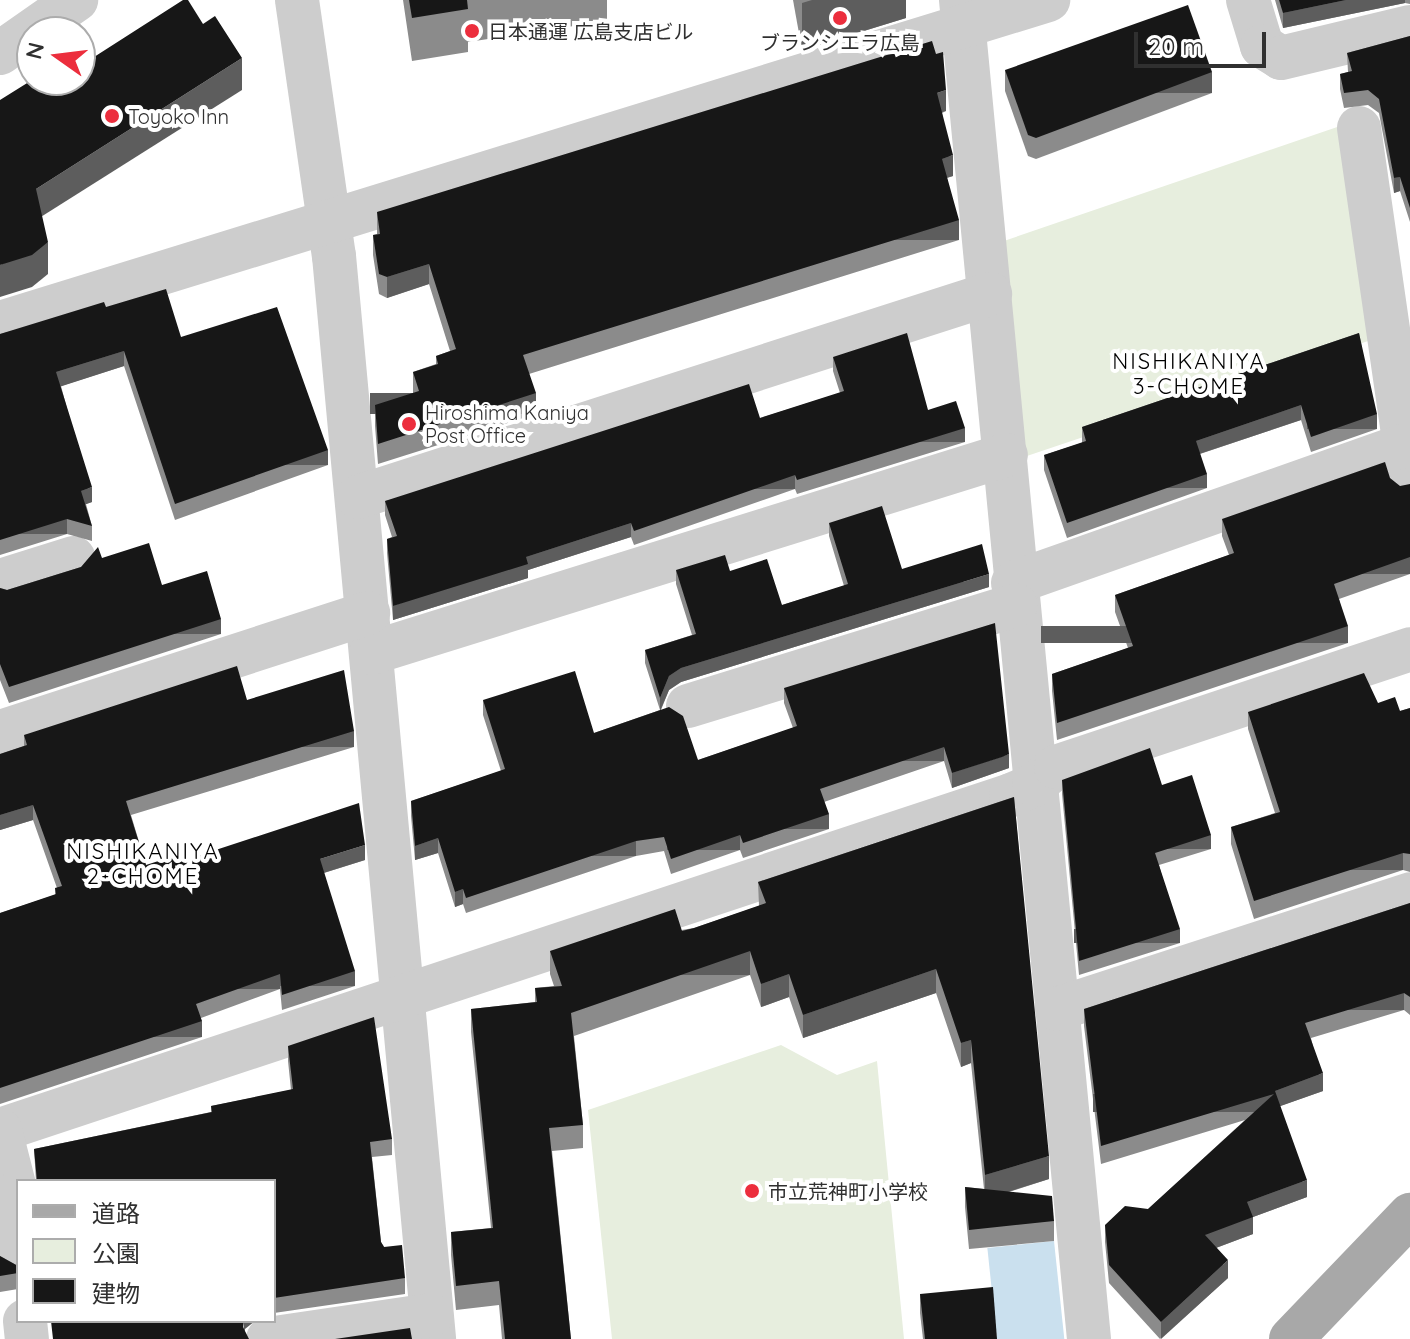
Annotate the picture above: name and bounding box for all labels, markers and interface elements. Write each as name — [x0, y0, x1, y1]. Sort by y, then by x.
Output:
marker: ブランシエラ広島 — [831, 9, 849, 27]
north arrow — [16, 16, 96, 96]
scale bar — [1138, 16, 1270, 66]
place label: 日本通運 広島支店ビル — [488, 19, 693, 43]
marker: 日本通運 広島支店ビル — [463, 22, 481, 40]
place label: ブランシエラ広島 — [760, 30, 920, 54]
text: 20 m — [1148, 31, 1204, 61]
text: N — [19, 39, 50, 62]
place label: Toyoko Inn — [128, 104, 229, 128]
marker: Toyoko Inn — [103, 107, 121, 125]
district label: NISHIKANIYA 3-CHOME — [1112, 348, 1266, 400]
place label: Hiroshima Kaniya Post Office — [425, 400, 589, 447]
marker: Hiroshima Kaniya Post Office — [400, 415, 418, 433]
district label: NISHIKANIYA 2-CHOME — [66, 838, 220, 890]
legend — [16, 1179, 276, 1323]
place label: 市立荒神町小学校 — [768, 1179, 928, 1203]
marker: 市立荒神町小学校 — [743, 1182, 761, 1200]
text: 道路 — [92, 1198, 140, 1228]
text: 公園 — [92, 1238, 140, 1268]
text: 建物 — [92, 1278, 140, 1308]

